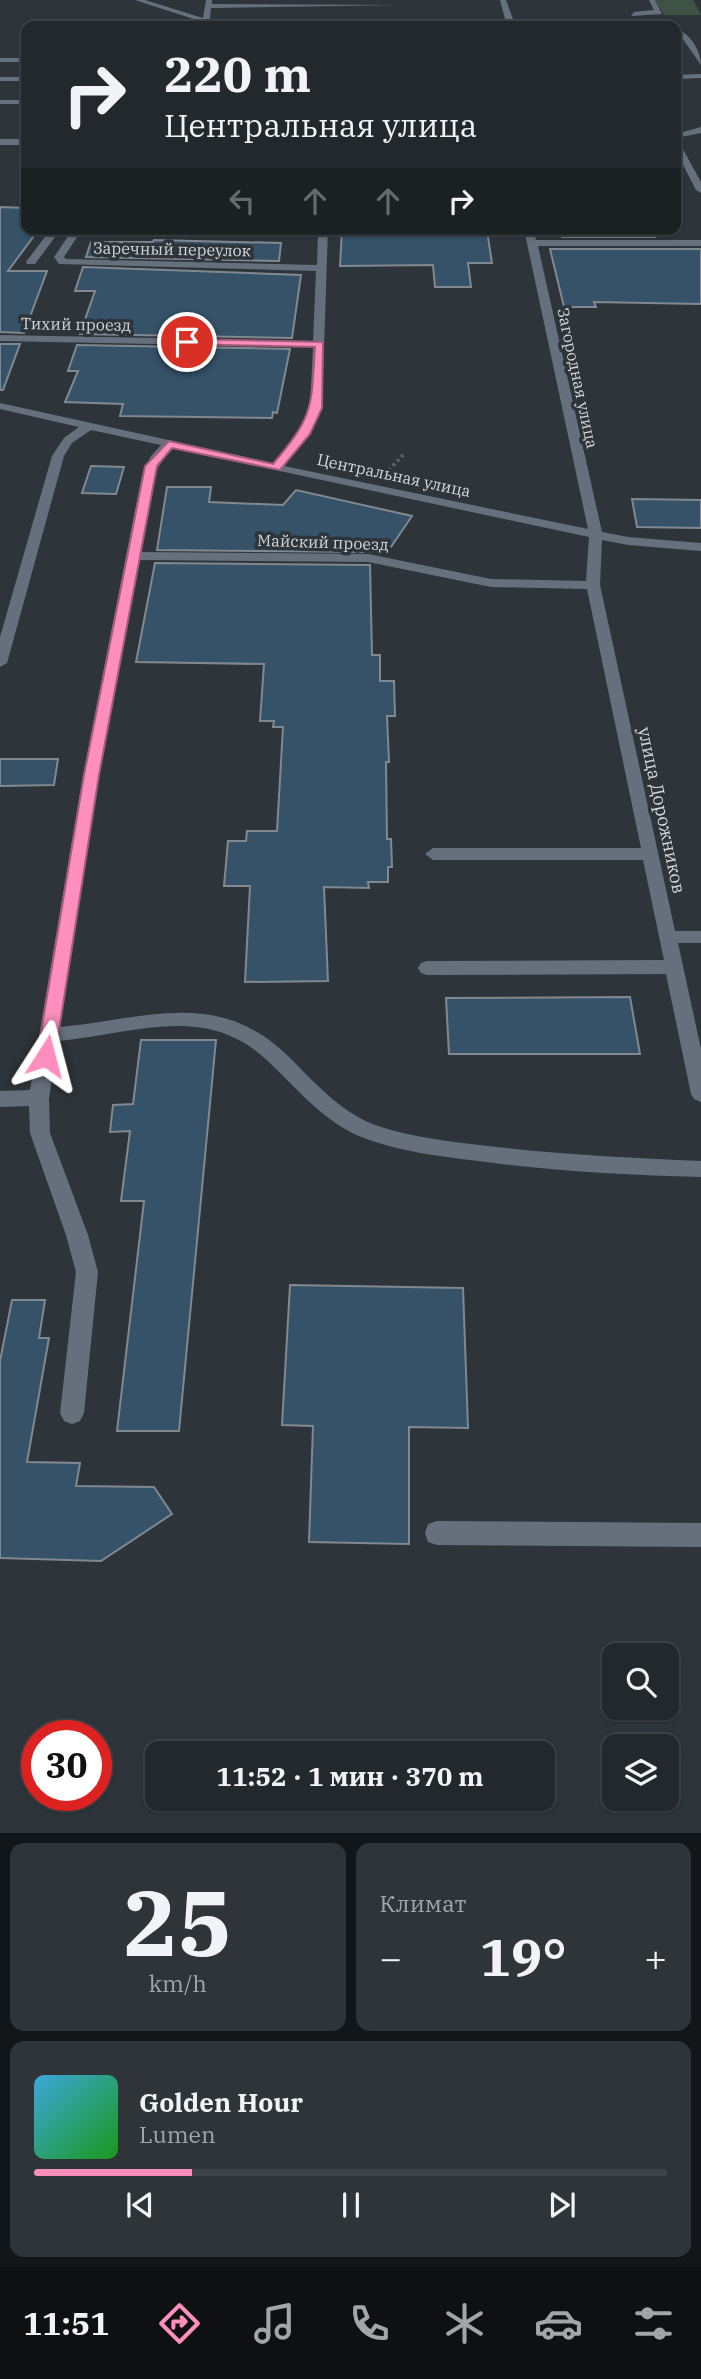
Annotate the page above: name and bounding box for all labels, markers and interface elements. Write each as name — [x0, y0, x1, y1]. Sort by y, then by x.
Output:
text: 220 m — [164, 42, 311, 105]
icon: right — [49, 49, 140, 140]
text: Центральная улица — [164, 104, 477, 146]
icon: left — [223, 182, 261, 220]
icon: ahead — [296, 182, 334, 220]
icon: ahead — [369, 182, 407, 220]
icon: right — [442, 182, 480, 220]
street label: Заречный переулок — [93, 238, 252, 260]
street label: Загородная улица — [553, 306, 603, 450]
pin — [157, 312, 217, 372]
street label: Тихий проезд — [21, 313, 132, 335]
icon: arrive — [168, 323, 206, 361]
street label: Центральная улица — [315, 449, 473, 501]
street label: Майский проезд — [257, 530, 389, 554]
street label: улица Дорожников — [633, 725, 691, 895]
position arrow — [9, 1019, 83, 1093]
map controls — [602, 1643, 679, 1811]
button: search — [602, 1643, 679, 1720]
speed limit sign: 30 — [21, 1720, 112, 1811]
button: layers — [602, 1734, 679, 1811]
text: 11:52 · 1 мин · 370 m — [216, 1759, 484, 1793]
text: 25 — [123, 1863, 232, 1981]
text: Климат — [380, 1888, 466, 1918]
text: 19° — [480, 1923, 567, 1990]
text: − — [380, 1933, 402, 1982]
text: + — [644, 1933, 667, 1982]
text: km/h — [149, 1968, 207, 1998]
text: Golden Hour — [139, 2085, 303, 2119]
text: Lumen — [139, 2119, 216, 2149]
icon: previous — [121, 2186, 159, 2224]
icon: pause — [332, 2186, 370, 2224]
icon: next — [543, 2186, 581, 2224]
icon: directions — [155, 2299, 204, 2348]
icon: music — [250, 2299, 299, 2348]
icon: phone — [345, 2299, 394, 2348]
icon: climate — [440, 2299, 489, 2348]
icon: car — [534, 2299, 583, 2348]
icon: filters — [629, 2299, 678, 2348]
text: 11:51 — [23, 2302, 109, 2344]

